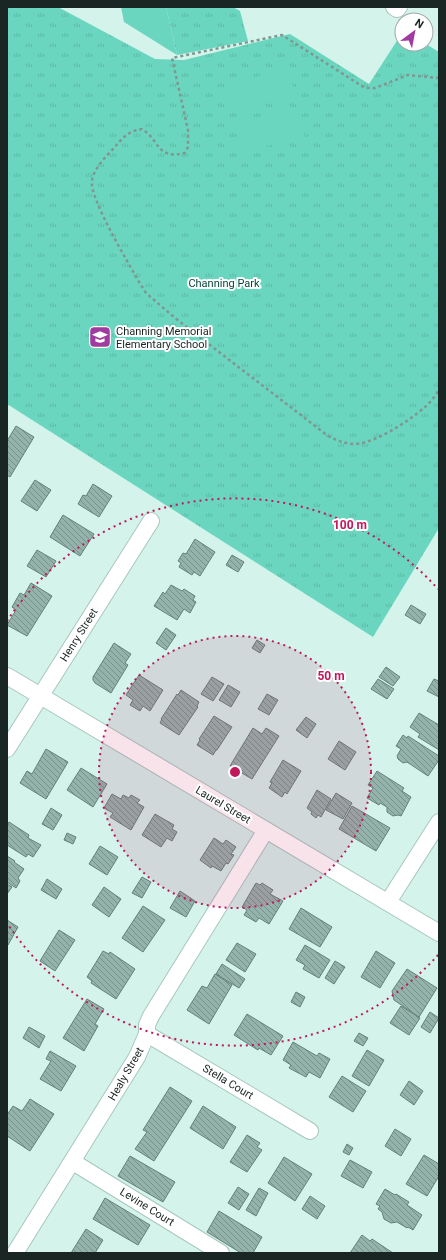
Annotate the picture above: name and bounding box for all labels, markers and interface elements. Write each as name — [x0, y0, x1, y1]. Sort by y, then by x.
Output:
north arrow — [394, 12, 434, 52]
text: N — [412, 16, 426, 32]
park label: Channing Park — [188, 277, 260, 290]
school or university icon: Channing Memorial Elementary School — [87, 324, 113, 350]
place label: Channing Memorial Elementary School — [116, 325, 211, 351]
text: 100 m — [333, 518, 367, 532]
street label: Henry Street — [57, 606, 101, 664]
text: 50 m — [317, 669, 345, 683]
centre of rings — [228, 765, 242, 779]
street label: Laurel Street — [193, 783, 253, 827]
street label: Healy Street — [106, 1045, 147, 1103]
street label: Stella Court — [200, 1062, 256, 1102]
street label: Levine Court — [118, 1185, 177, 1229]

